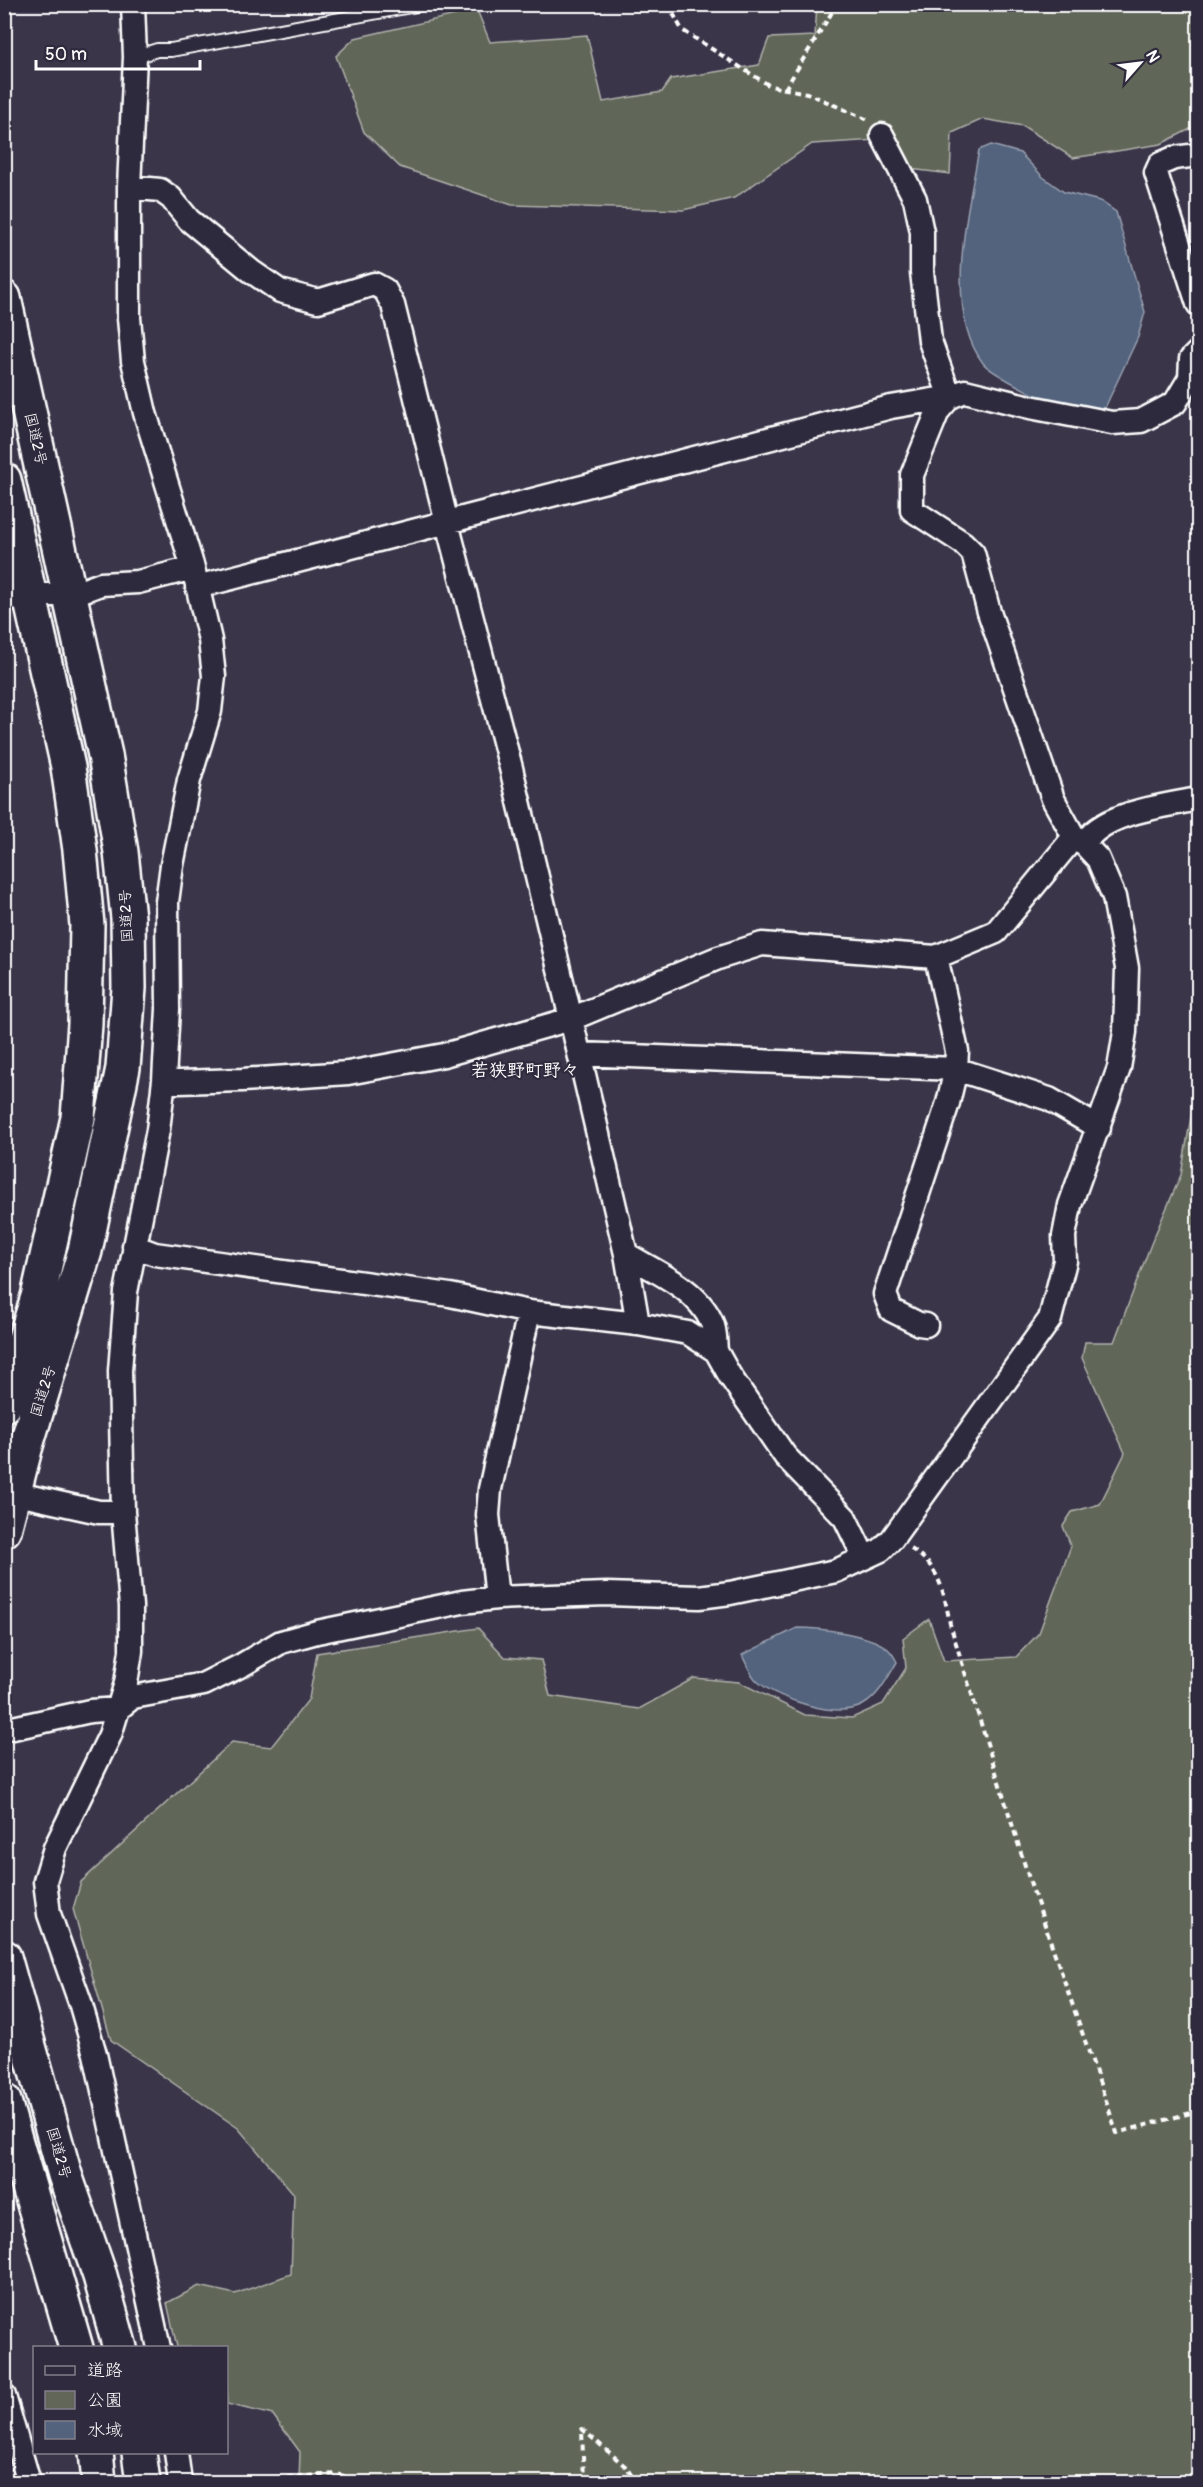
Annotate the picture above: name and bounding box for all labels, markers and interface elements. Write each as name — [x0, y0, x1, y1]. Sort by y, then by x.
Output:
scale bar — [36, 33, 200, 71]
north arrow — [1110, 33, 1170, 93]
text: 50 m — [45, 43, 87, 66]
text: N — [1141, 47, 1164, 66]
street label: 国道2号 — [20, 411, 51, 467]
street label: 国道2号 — [116, 889, 137, 943]
district label: 若狭野町野々 — [471, 1059, 579, 1082]
street label: 国道2号 — [27, 1363, 60, 1419]
street label: 国道2号 — [42, 2125, 75, 2181]
legend — [33, 2346, 228, 2454]
text: 道路 — [87, 2359, 123, 2382]
text: 公園 — [87, 2389, 123, 2412]
text: 水域 — [87, 2419, 123, 2442]

